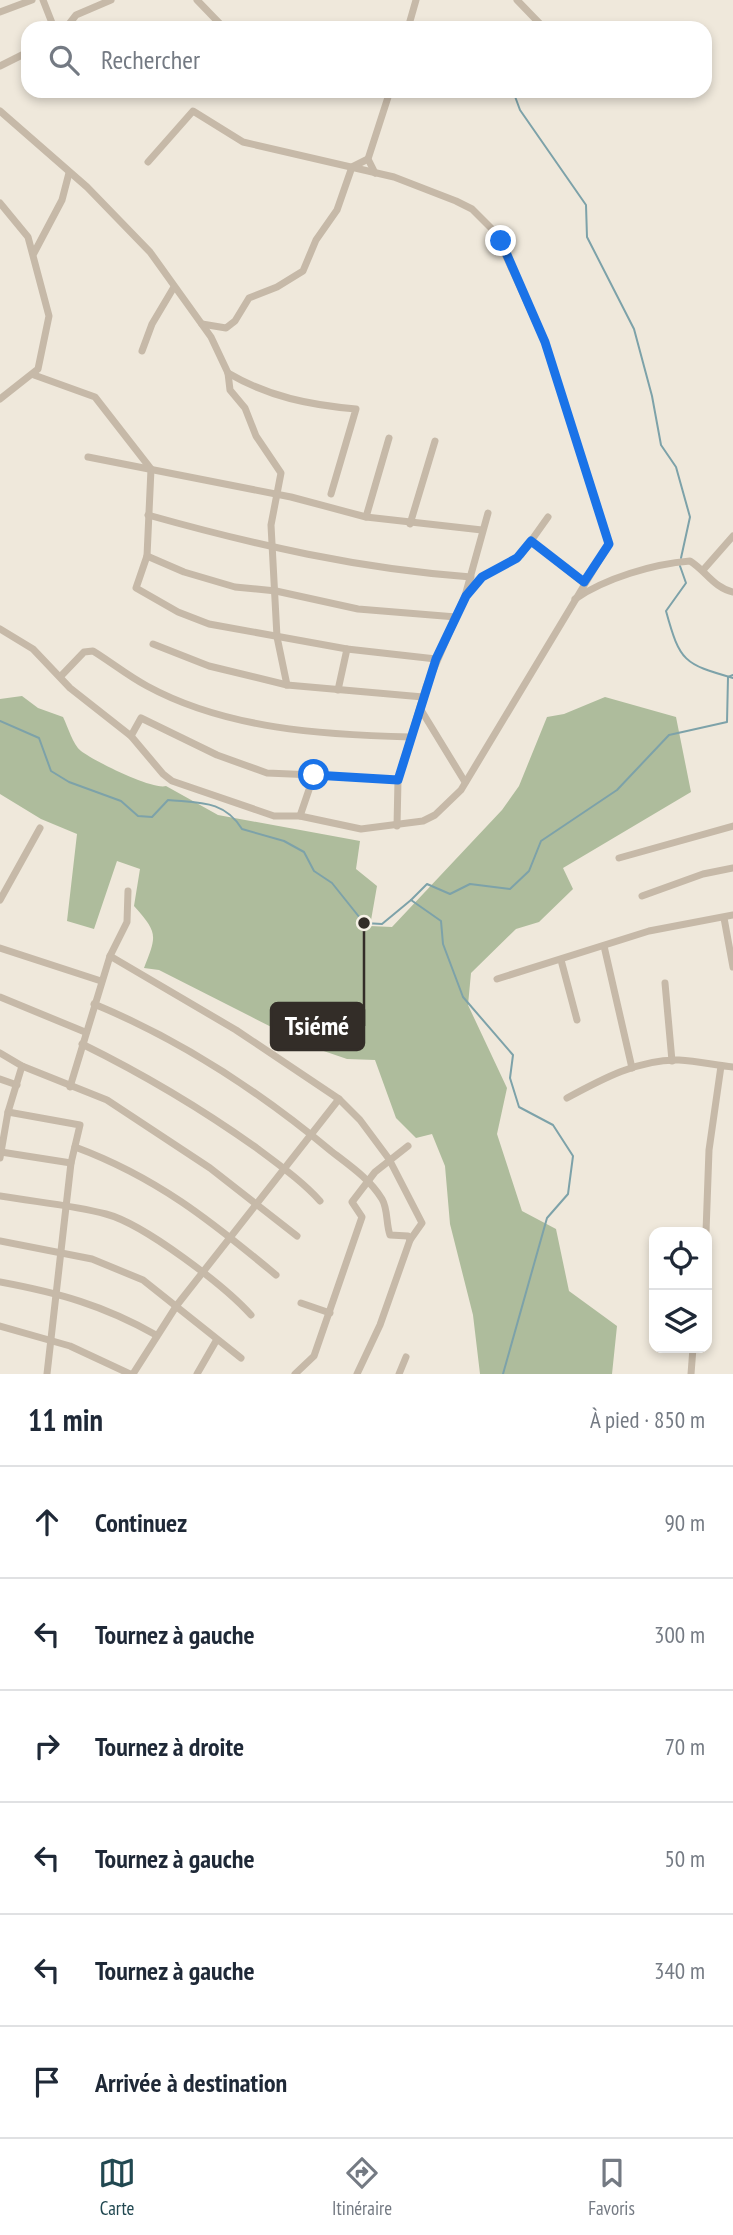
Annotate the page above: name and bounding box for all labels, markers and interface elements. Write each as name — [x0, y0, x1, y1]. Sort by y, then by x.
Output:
search box — [21, 21, 712, 98]
icon: search — [45, 41, 83, 79]
text: Rechercher — [101, 43, 200, 76]
route end — [485, 225, 516, 256]
route start — [298, 759, 329, 790]
callout: Tsiémé — [271, 1003, 364, 1050]
text: Tsiémé — [285, 1009, 349, 1042]
map controls — [649, 1227, 712, 1353]
button: locate — [649, 1227, 712, 1290]
button: layers — [649, 1290, 712, 1353]
text: 11 min — [28, 1400, 103, 1439]
text: À pied · 850 m — [590, 1405, 705, 1434]
icon: ahead — [28, 1503, 66, 1541]
text: Continuez — [95, 1506, 187, 1539]
text: 90 m — [664, 1508, 705, 1537]
icon: left — [28, 1615, 66, 1653]
text: Tournez à gauche — [95, 1618, 255, 1651]
text: 300 m — [654, 1620, 705, 1649]
icon: right — [28, 1727, 66, 1765]
text: Tournez à droite — [95, 1730, 244, 1763]
text: 70 m — [664, 1732, 705, 1761]
icon: left — [28, 1839, 66, 1877]
text: Tournez à gauche — [95, 1842, 255, 1875]
text: 50 m — [664, 1844, 705, 1873]
icon: left — [28, 1951, 66, 1989]
text: Tournez à gauche — [95, 1954, 255, 1987]
text: 340 m — [654, 1956, 705, 1985]
icon: arrive — [28, 2063, 66, 2101]
text: Arrivée à destination — [95, 2066, 287, 2099]
tab: Carte — [98, 2154, 136, 2220]
tab: Itinéraire — [332, 2154, 392, 2220]
tab: Favoris — [588, 2154, 635, 2220]

